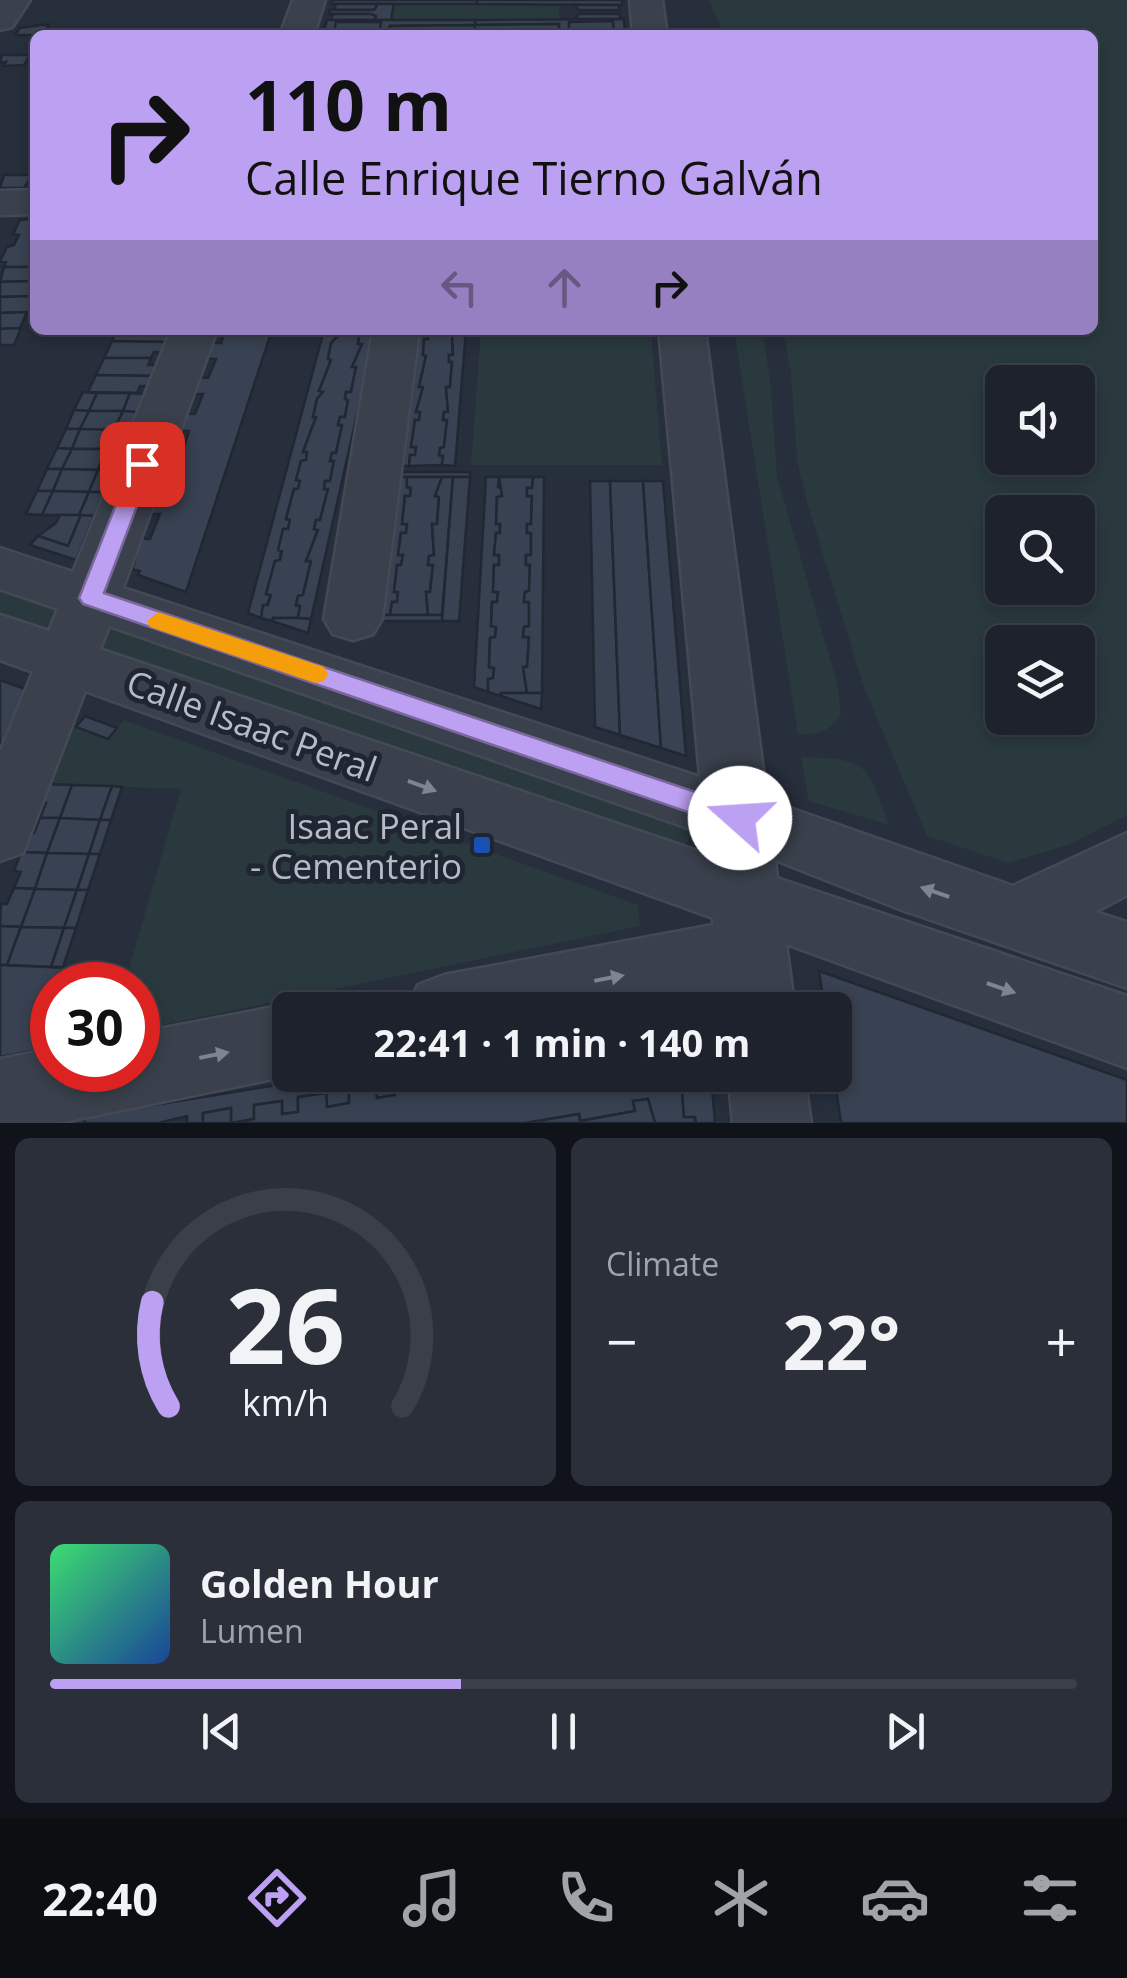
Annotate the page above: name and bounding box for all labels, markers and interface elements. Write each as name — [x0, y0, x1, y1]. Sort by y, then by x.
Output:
text: 110 m — [245, 56, 452, 152]
icon: right — [80, 70, 210, 200]
text: Calle Enrique Tierno Galván — [245, 147, 823, 208]
icon: left — [432, 260, 487, 315]
icon: ahead — [537, 260, 592, 315]
icon: right — [642, 260, 697, 315]
map controls — [985, 365, 1095, 735]
button: sound — [985, 365, 1095, 475]
pin — [100, 422, 185, 507]
icon: arrive — [115, 437, 170, 492]
button: search — [985, 495, 1095, 605]
button: layers — [985, 625, 1095, 735]
street label: Calle Isaac Peral — [121, 658, 383, 792]
position arrow — [688, 766, 792, 870]
one-way arrow — [407, 779, 437, 794]
place label: Isaac Peral - Cementerio — [250, 802, 462, 889]
marker: Isaac Peral - Cementerio — [471, 834, 493, 856]
one-way arrow — [919, 883, 949, 898]
speed limit sign: 30 — [30, 962, 160, 1092]
one-way arrow — [593, 970, 625, 985]
one-way arrow — [987, 981, 1017, 996]
text: 22:41 · 1 min · 140 m — [374, 1016, 750, 1068]
one-way arrow — [199, 1047, 230, 1062]
text: Climate — [606, 1242, 719, 1285]
text: 26 — [226, 1253, 345, 1394]
text: 22° — [783, 1290, 900, 1392]
text: − — [606, 1303, 637, 1378]
text: + — [1046, 1303, 1077, 1378]
text: km/h — [242, 1378, 329, 1426]
text: Golden Hour — [200, 1557, 439, 1609]
text: Lumen — [200, 1609, 304, 1652]
icon: previous — [194, 1704, 249, 1759]
icon: pause — [536, 1704, 591, 1759]
icon: next — [878, 1704, 933, 1759]
icon: directions — [242, 1863, 312, 1933]
icon: music — [397, 1863, 467, 1933]
icon: phone — [551, 1863, 621, 1933]
icon: climate — [706, 1863, 776, 1933]
icon: car — [860, 1863, 930, 1933]
icon: filters — [1015, 1863, 1085, 1933]
text: 22:40 — [42, 1868, 158, 1929]

